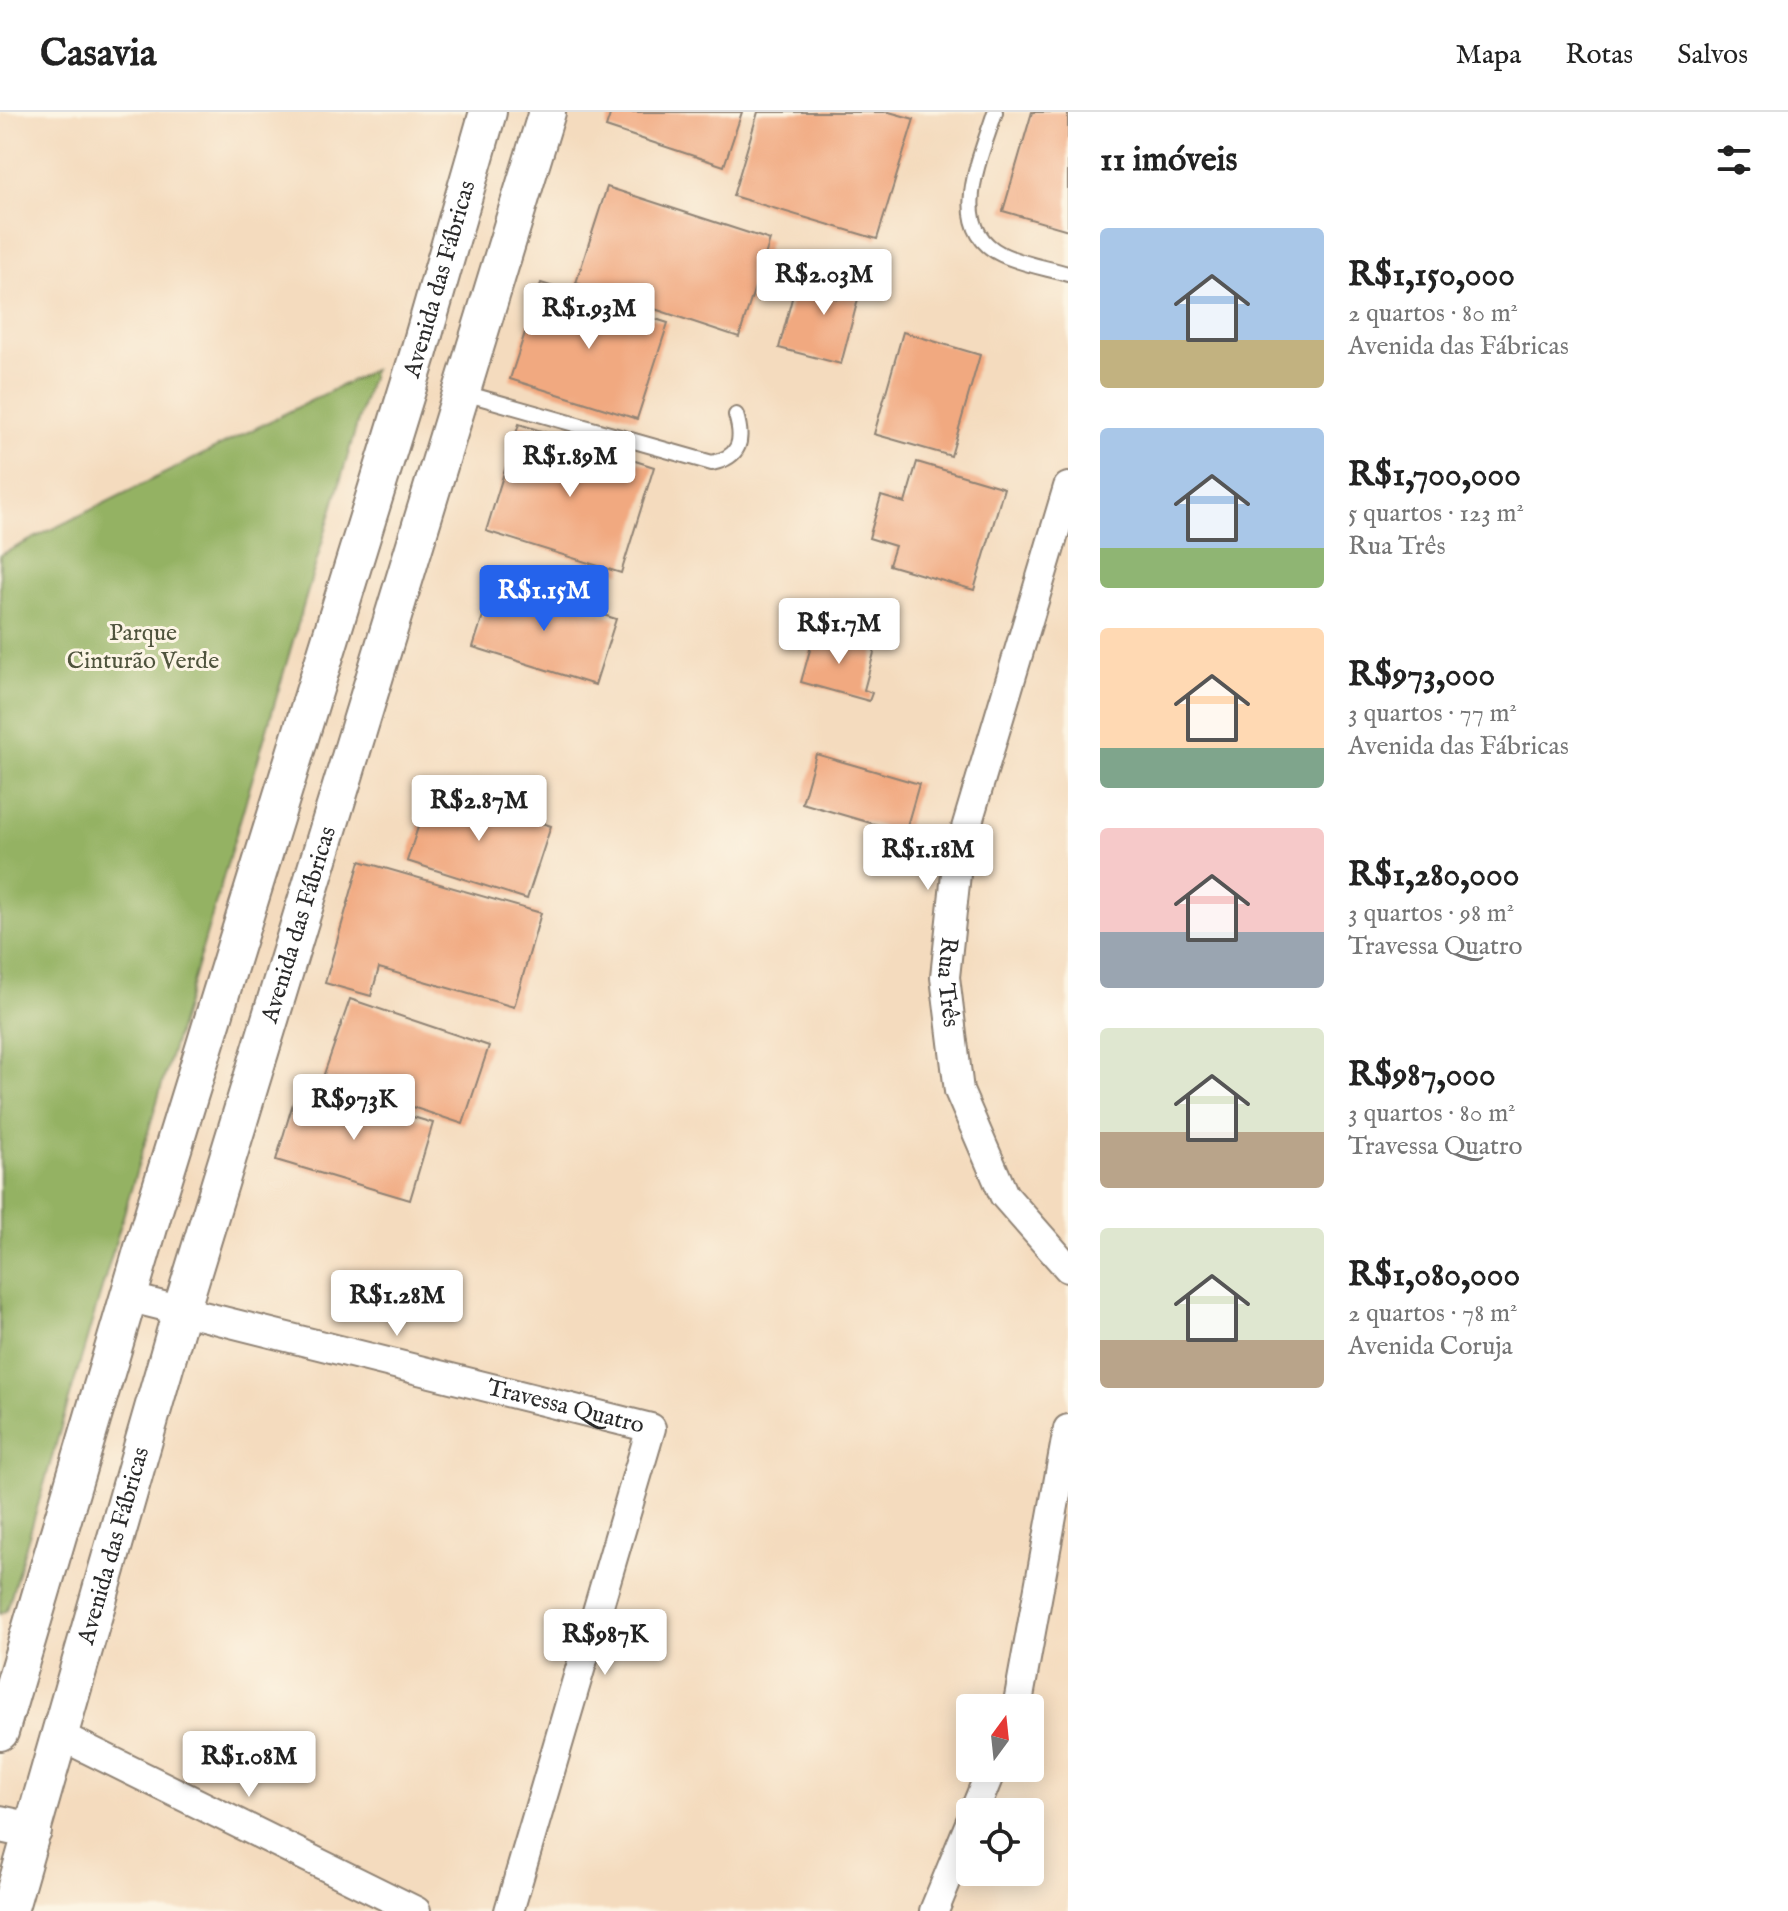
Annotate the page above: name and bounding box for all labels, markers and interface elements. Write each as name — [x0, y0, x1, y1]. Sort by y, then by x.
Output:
text: Casavia — [40, 31, 156, 79]
text: Mapa — [1456, 38, 1521, 73]
text: Rotas — [1565, 38, 1633, 73]
text: Salvos — [1677, 38, 1748, 73]
icon: filters — [1712, 138, 1756, 182]
text: 11 imóveis — [1100, 139, 1238, 182]
street label: Avenida das Fábricas — [396, 177, 483, 383]
pin: R$2.03M — [750, 249, 898, 317]
text: R$1,150,000 — [1348, 254, 1515, 297]
text: R$2.03M — [775, 258, 873, 291]
icon: home — [1164, 260, 1260, 356]
pin: R$1.93M — [515, 283, 663, 351]
text: R$1.93M — [542, 292, 636, 325]
text: 2 quartos · 80 m² — [1348, 297, 1518, 330]
text: Avenida das Fábricas — [1348, 330, 1569, 363]
pin: R$1.89M — [496, 431, 644, 499]
text: R$1.89M — [522, 440, 618, 473]
text: R$1,700,000 — [1348, 454, 1521, 497]
icon: home — [1164, 460, 1260, 556]
text: 5 quartos · 123 m² — [1348, 497, 1524, 530]
text: Rua Três — [1348, 530, 1446, 563]
pin: R$1.15M — [470, 565, 618, 633]
text: R$1.15M — [498, 574, 590, 607]
pin: R$1.7M — [774, 598, 904, 666]
text: R$1.7M — [797, 607, 881, 640]
park label: Parque Cinturão Verde — [67, 618, 219, 677]
text: R$973,000 — [1348, 654, 1495, 697]
icon: home — [1164, 660, 1260, 756]
text: 3 quartos · 77 m² — [1348, 697, 1517, 730]
text: Avenida das Fábricas — [1348, 730, 1569, 763]
pin: R$2.87M — [405, 775, 553, 843]
text: R$2.87M — [430, 784, 528, 817]
street label: Avenida das Fábricas — [254, 823, 344, 1028]
pin: R$1.18M — [854, 824, 1002, 892]
text: R$1.18M — [881, 833, 975, 866]
text: R$1,280,000 — [1348, 854, 1519, 897]
icon: home — [1164, 860, 1260, 956]
text: 3 quartos · 98 m² — [1348, 897, 1514, 930]
text: Travessa Quatro — [1348, 930, 1522, 963]
street label: Rua Três — [929, 936, 967, 1029]
text: R$987,000 — [1348, 1054, 1496, 1097]
icon: home — [1164, 1060, 1260, 1156]
pin: R$973K — [289, 1074, 419, 1142]
text: R$973K — [311, 1083, 397, 1116]
text: 3 quartos · 80 m² — [1348, 1097, 1516, 1130]
text: Travessa Quatro — [1348, 1130, 1522, 1163]
text: R$1,080,000 — [1348, 1254, 1520, 1297]
icon: home — [1164, 1260, 1260, 1356]
pin: R$1.28M — [323, 1270, 471, 1338]
text: R$1.28M — [349, 1279, 445, 1312]
text: 2 quartos · 78 m² — [1348, 1297, 1517, 1330]
text: Avenida Coruja — [1348, 1330, 1513, 1363]
street label: Travessa Quatro — [484, 1372, 648, 1441]
street label: Avenida das Fábricas — [70, 1443, 157, 1649]
pin: R$987K — [540, 1609, 670, 1677]
text: R$987K — [562, 1618, 648, 1651]
north arrow — [956, 1694, 1044, 1782]
map controls — [956, 1694, 1044, 1886]
pin: R$1.08M — [175, 1731, 323, 1799]
text: R$1.08M — [201, 1740, 297, 1773]
button: locate — [956, 1798, 1044, 1886]

